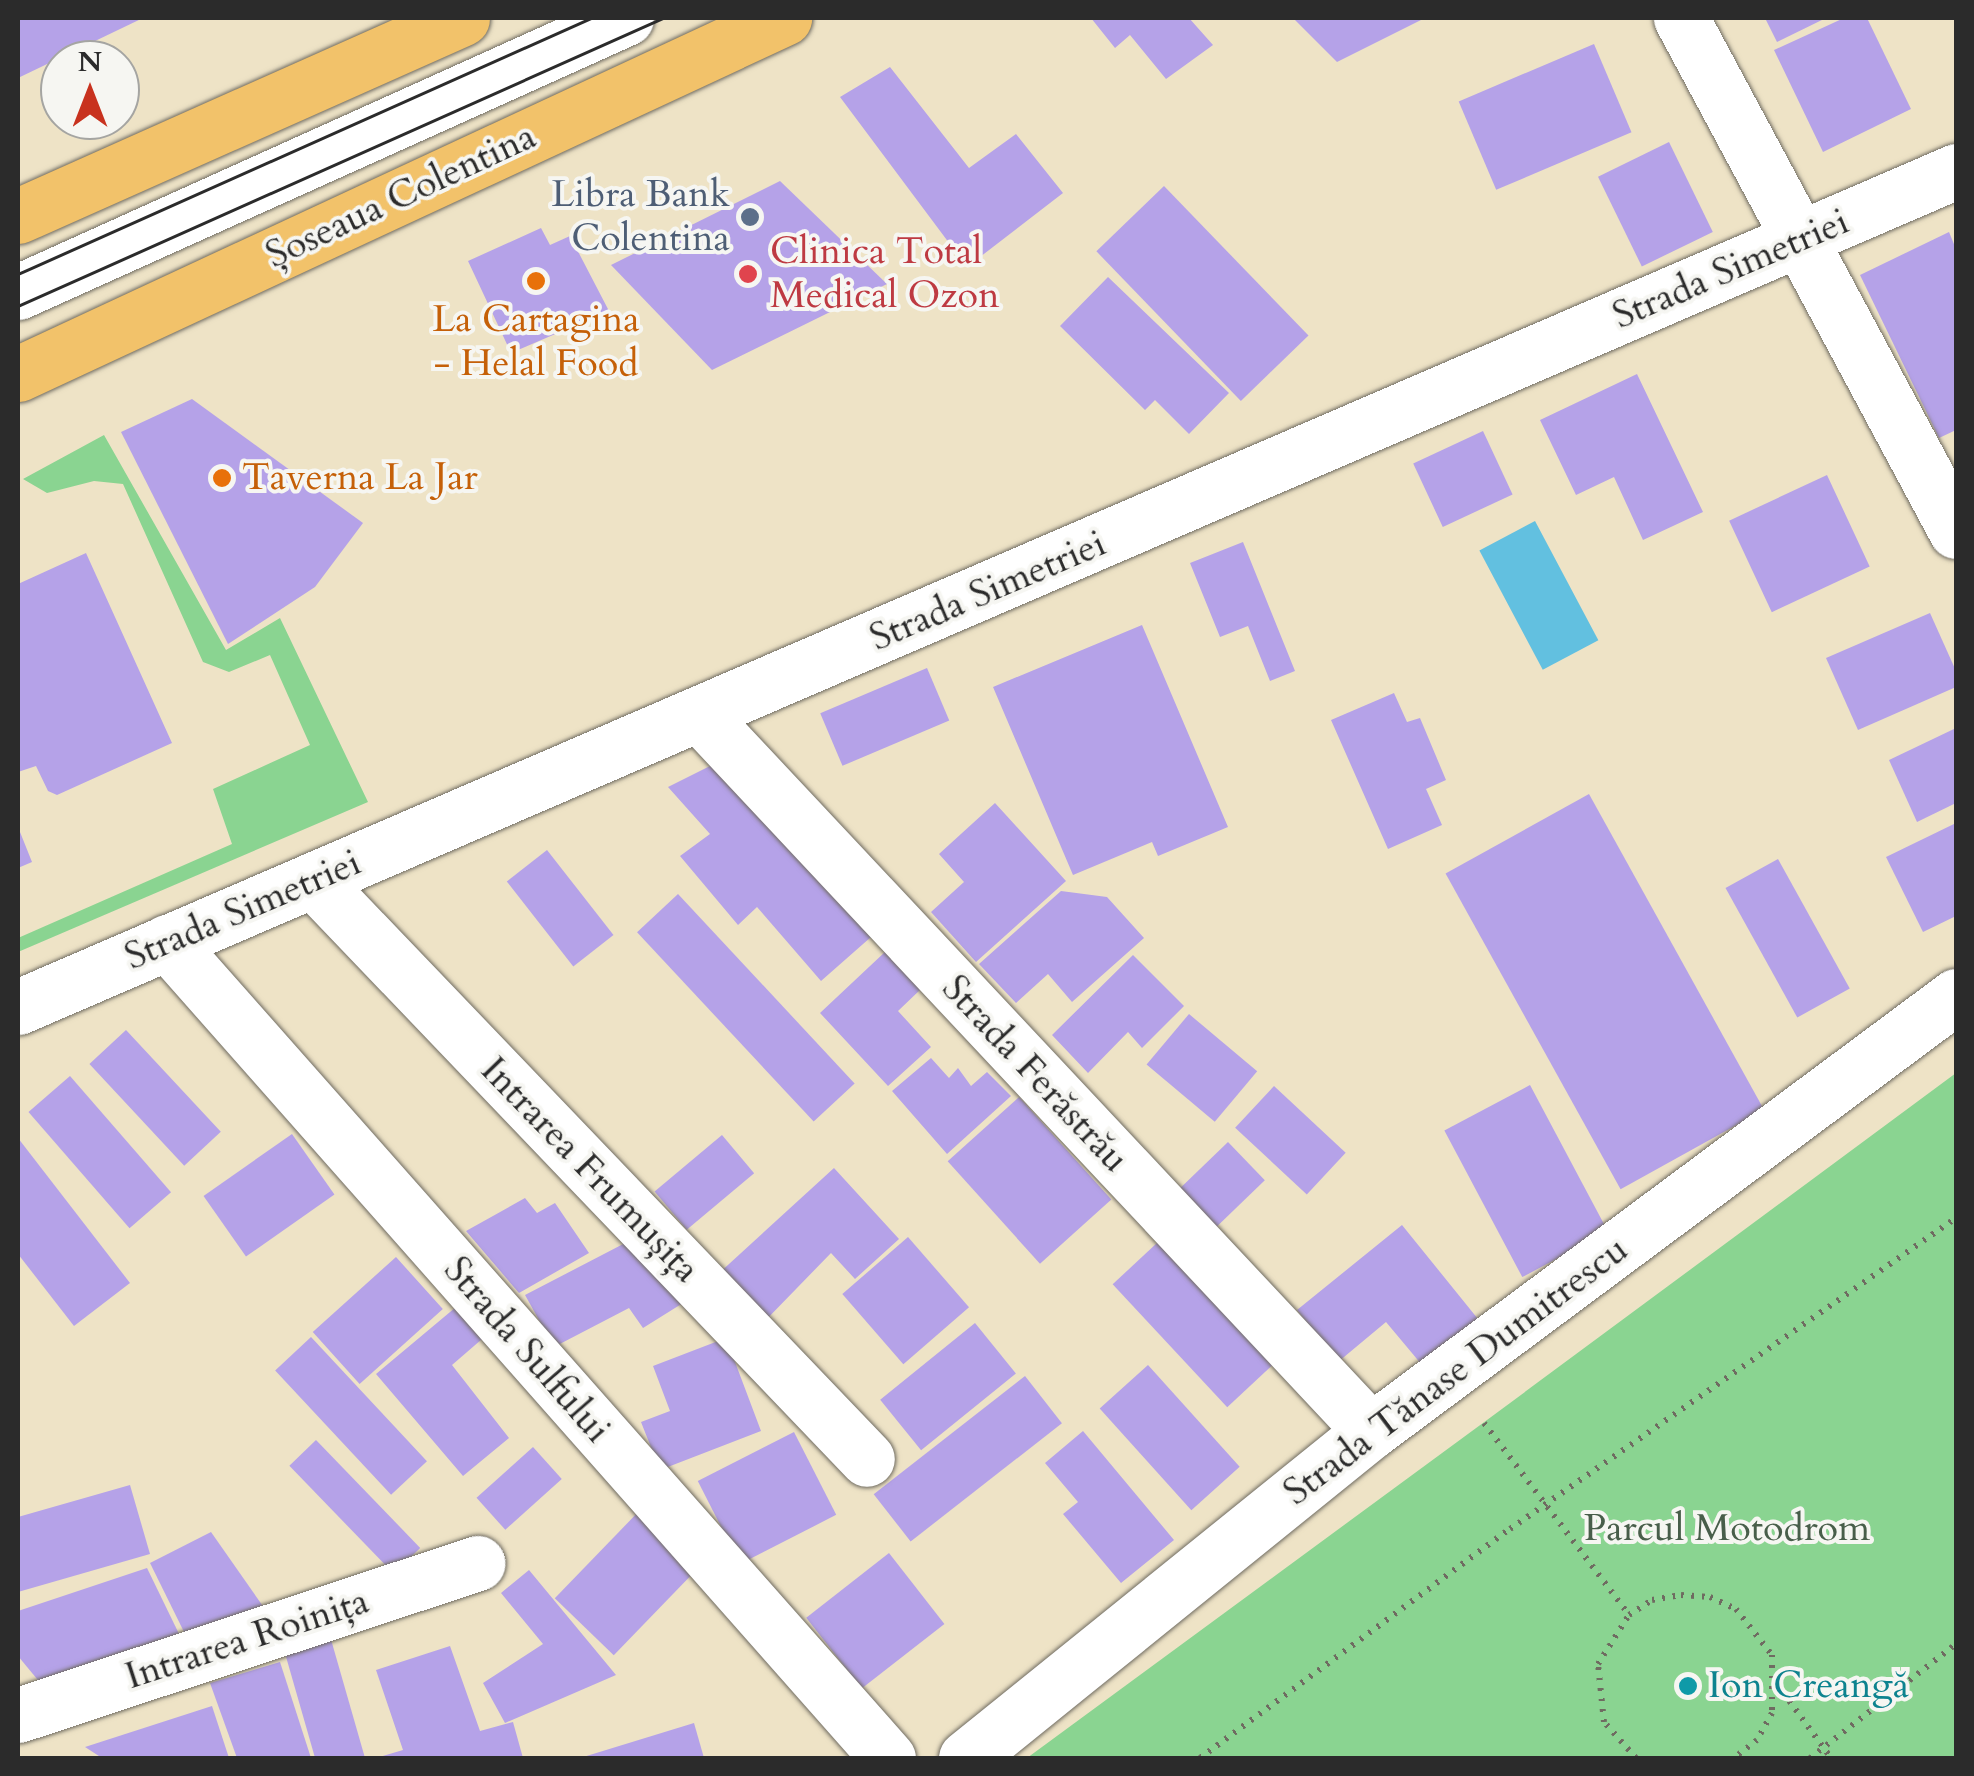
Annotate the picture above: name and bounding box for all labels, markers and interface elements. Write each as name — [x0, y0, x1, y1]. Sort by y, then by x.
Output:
north arrow — [40, 40, 140, 140]
text: N — [78, 43, 102, 81]
street label: Șoseaua Colentina — [259, 114, 543, 278]
place label: Libra Bank Colentina — [551, 172, 730, 262]
street label: Strada Simetriei — [1606, 199, 1856, 339]
marker: Libra Bank Colentina — [739, 206, 761, 228]
place label: Clinica Total Medical Ozon — [770, 229, 1000, 318]
marker: Clinica Total Medical Ozon — [735, 261, 761, 287]
marker: La Cartagina - Helal Food — [525, 270, 547, 292]
place label: La Cartagina - Helal Food — [432, 297, 640, 386]
place label: Taverna La Jar — [242, 455, 478, 501]
marker: Taverna La Jar — [211, 467, 233, 489]
street label: Strada Simetriei — [863, 521, 1113, 661]
street label: Strada Simetriei — [118, 840, 368, 980]
street label: Strada Ferăstrău — [932, 966, 1138, 1182]
street label: Intrarea Frumușița — [471, 1048, 709, 1292]
street label: Strada Tănase Dumitrescu — [1275, 1227, 1637, 1515]
street label: Strada Sulfului — [434, 1248, 620, 1452]
park label: Parcul Motodrom — [1584, 1506, 1870, 1552]
street label: Intrarea Roinița — [120, 1578, 374, 1700]
place label: Ion Creangă — [1708, 1663, 1909, 1709]
marker: Ion Creangă — [1677, 1675, 1699, 1697]

